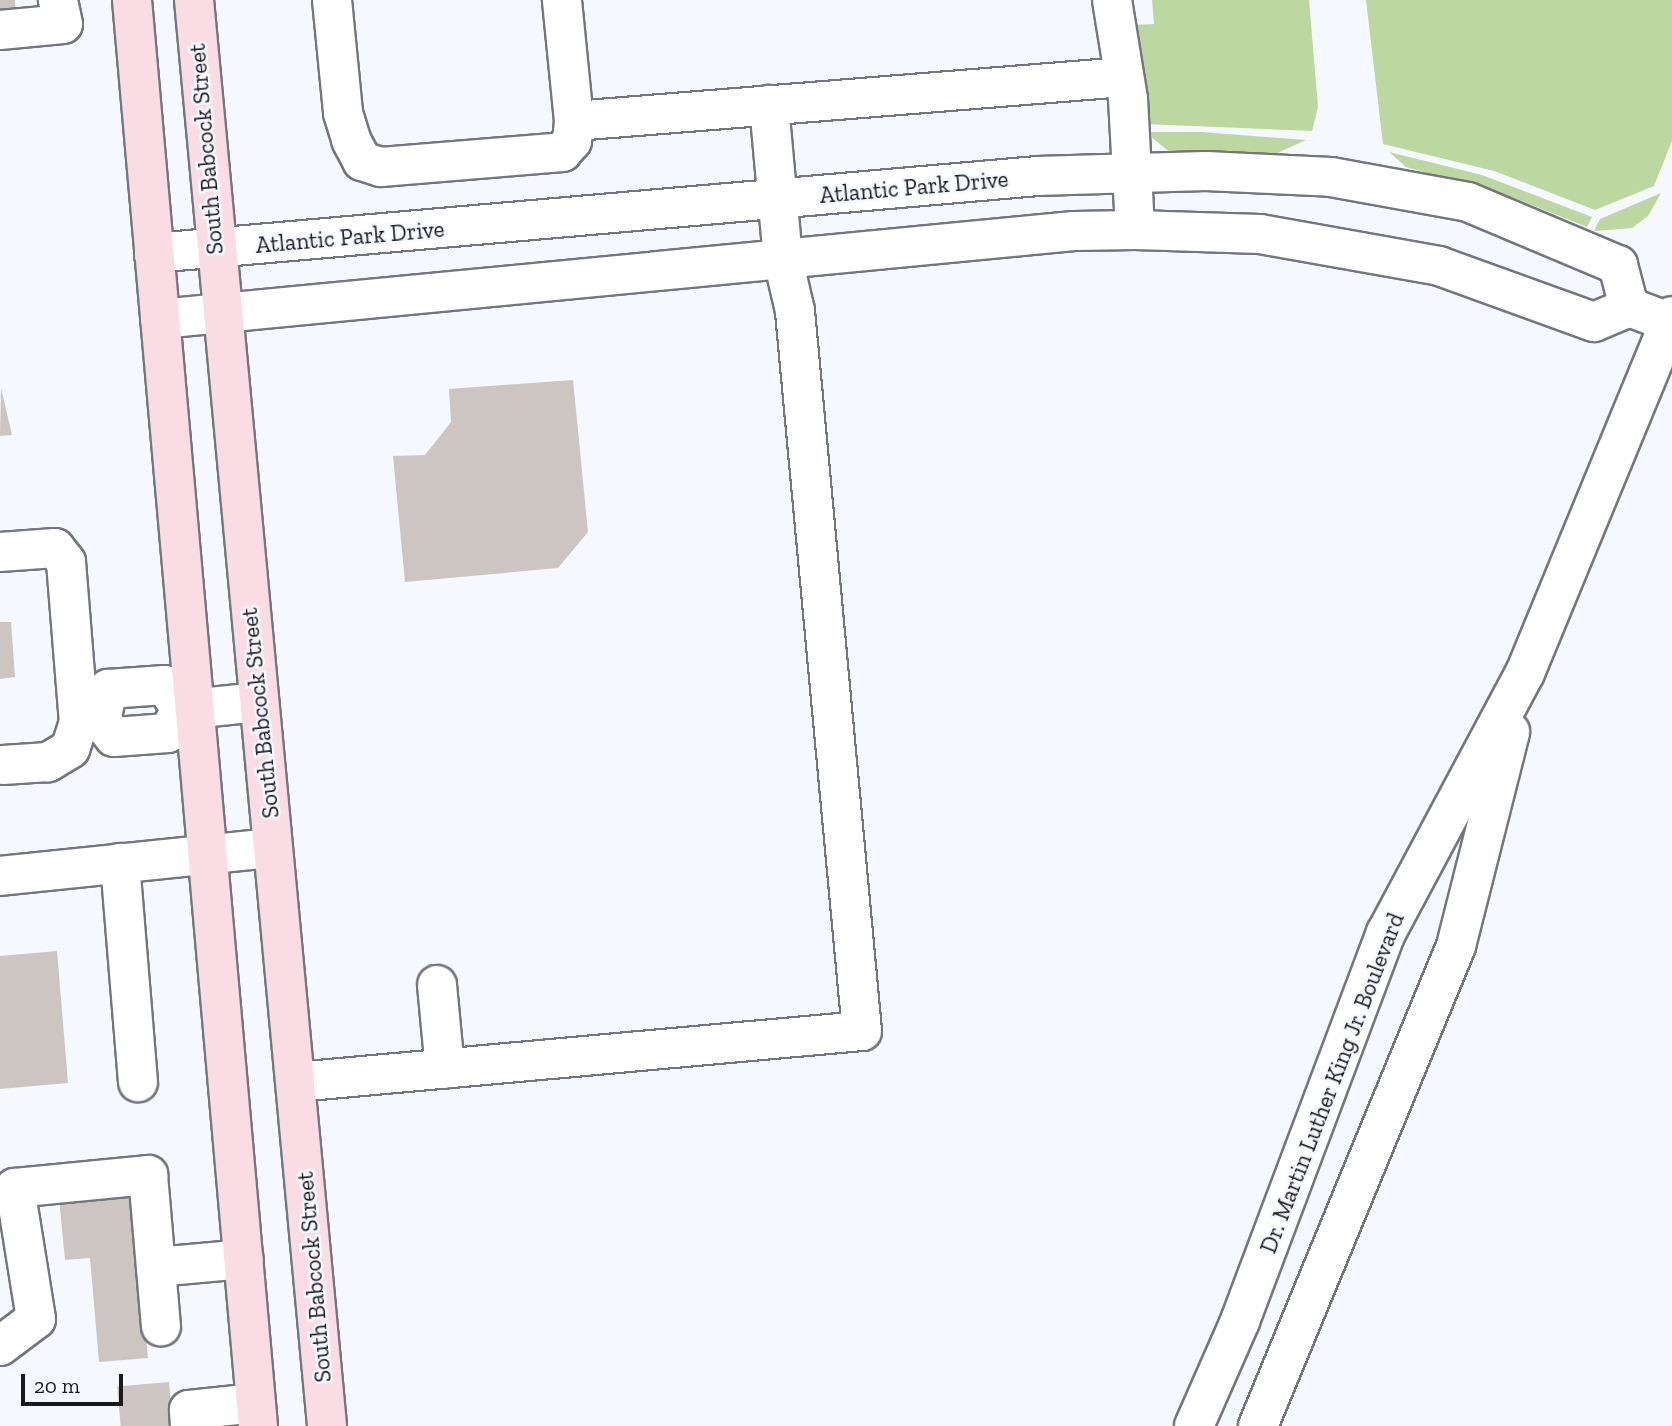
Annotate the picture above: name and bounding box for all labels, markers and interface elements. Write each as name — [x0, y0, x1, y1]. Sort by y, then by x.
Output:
street label: South Babcock Street — [183, 42, 229, 256]
street label: Atlantic Park Drive — [818, 165, 1010, 209]
street label: Atlantic Park Drive — [254, 215, 446, 259]
street label: South Babcock Street — [235, 606, 285, 820]
street label: Dr. Martin Luther King Jr. Boulevard — [1254, 909, 1410, 1257]
street label: South Babcock Street — [291, 1170, 337, 1384]
scale bar — [24, 1360, 126, 1404]
text: 20 m — [34, 1373, 80, 1398]

